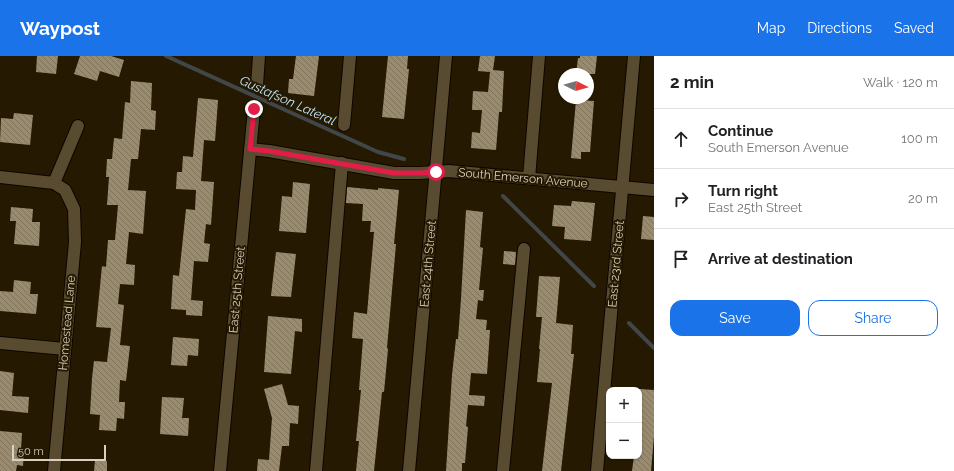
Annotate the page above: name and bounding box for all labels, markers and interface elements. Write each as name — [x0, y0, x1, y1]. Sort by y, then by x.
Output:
text: Waypost — [20, 17, 100, 39]
text: Map — [757, 20, 785, 36]
text: Directions — [807, 20, 872, 36]
text: Saved — [894, 20, 934, 36]
north arrow — [558, 68, 594, 104]
text: 2 min — [670, 72, 714, 92]
water label: Gustafson Lateral — [237, 73, 339, 129]
text: Walk · 120 m — [863, 75, 938, 90]
route end — [245, 100, 263, 118]
text: Continue — [708, 122, 773, 140]
icon: ahead — [670, 128, 692, 150]
text: 100 m — [901, 131, 938, 146]
text: South Emerson Avenue — [708, 140, 849, 155]
route start — [427, 163, 445, 181]
street label: South Emerson Avenue — [458, 165, 588, 191]
text: Turn right — [708, 182, 778, 200]
icon: right — [670, 188, 692, 210]
text: 20 m — [908, 191, 938, 206]
text: East 25th Street — [708, 200, 802, 215]
street label: East 24th Street — [417, 220, 439, 308]
street label: East 23rd Street — [605, 220, 627, 308]
street label: East 25th Street — [226, 246, 248, 334]
icon: arrive — [670, 248, 692, 270]
text: Arrive at destination — [708, 250, 853, 268]
street label: Homestead Lane — [56, 275, 78, 371]
button: Save — [670, 300, 800, 336]
button: Share — [808, 300, 938, 336]
map controls — [606, 387, 642, 459]
button: + — [606, 387, 642, 423]
button: − — [606, 423, 642, 459]
scale bar — [12, 443, 106, 462]
text: 50 m — [18, 445, 44, 458]

